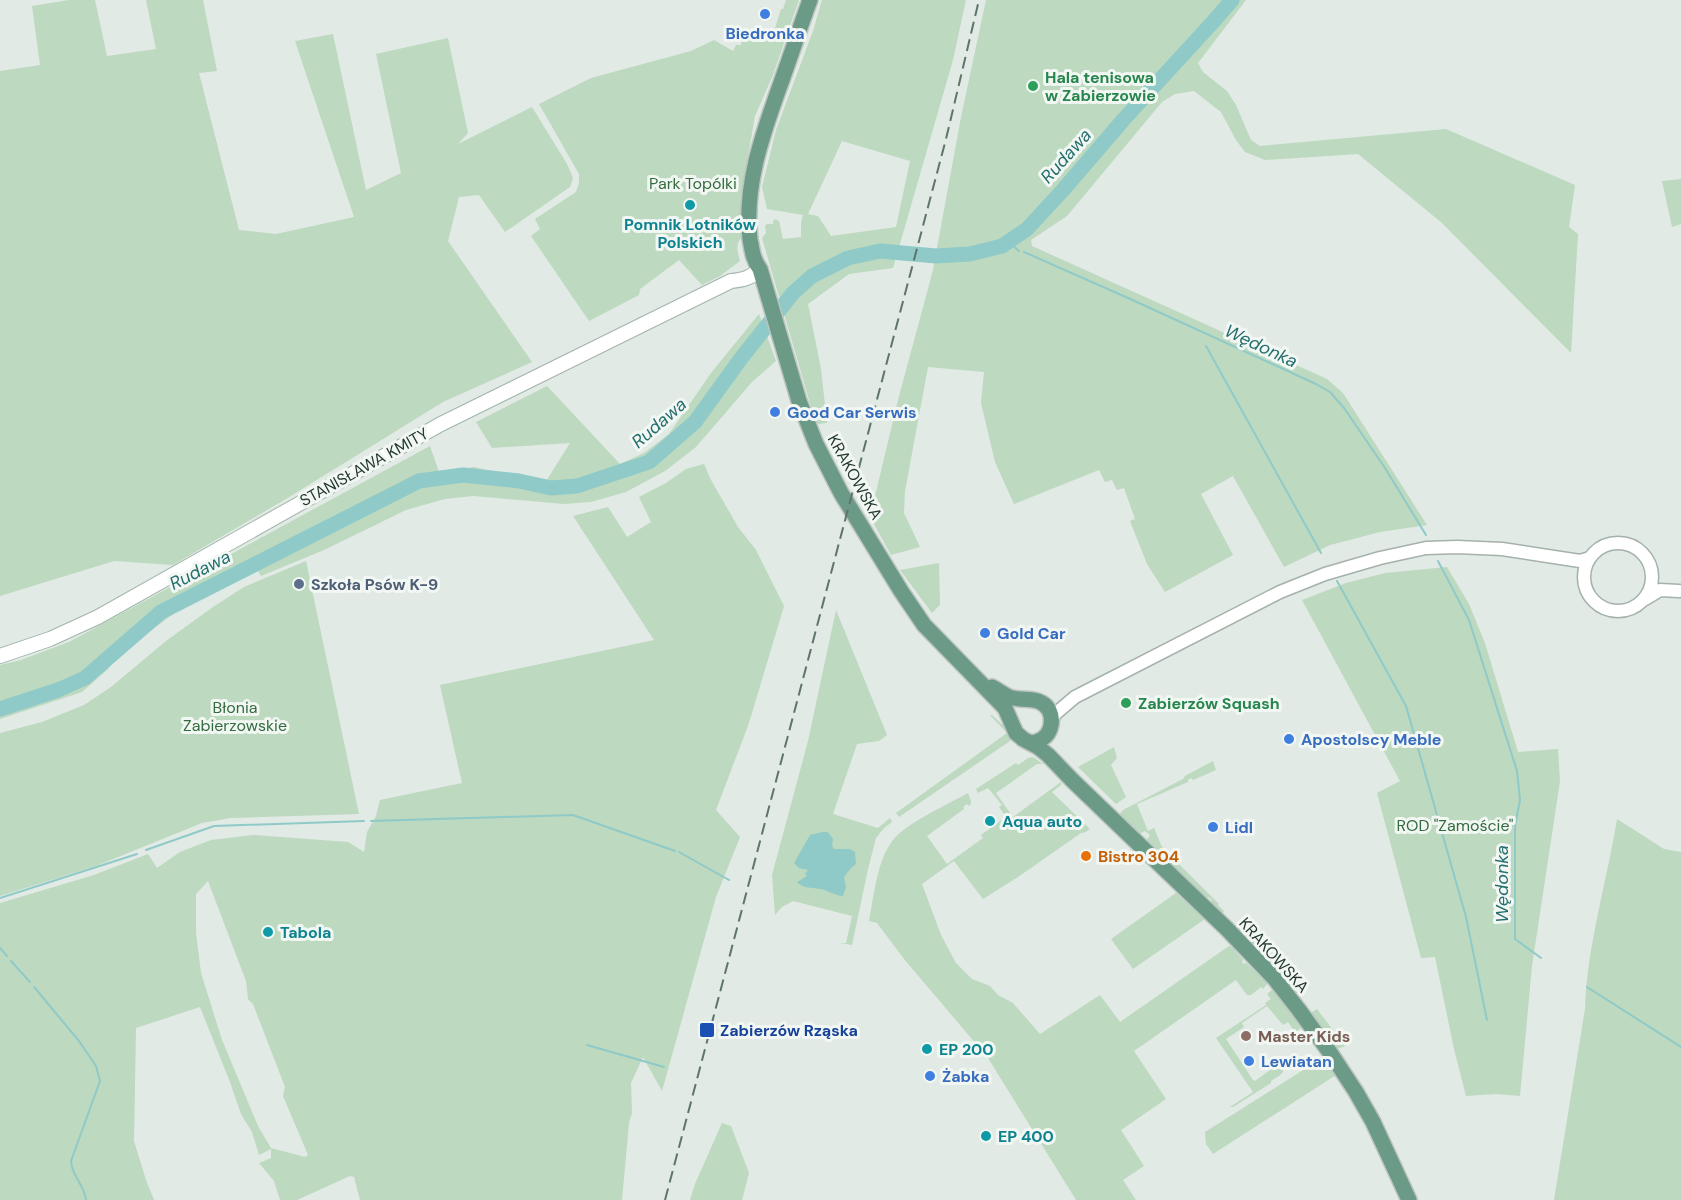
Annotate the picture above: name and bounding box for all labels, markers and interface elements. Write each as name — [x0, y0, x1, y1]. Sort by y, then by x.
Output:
marker: Biedronka — [758, 7, 772, 21]
place label: Biedronka — [725, 23, 805, 44]
place label: Hala tenisowa w Zabierzowie — [1045, 67, 1156, 106]
marker: Hala tenisowa w Zabierzowie — [1026, 79, 1040, 93]
water label: Rudawa — [1035, 123, 1097, 188]
park label: Park Topólki — [649, 173, 737, 194]
marker: Pomnik Lotników Polskich — [683, 198, 697, 212]
place label: Pomnik Lotników Polskich — [624, 214, 756, 253]
water label: Wędonka — [1221, 319, 1301, 373]
water label: Rudawa — [626, 392, 692, 454]
place label: Good Car Serwis — [787, 402, 917, 423]
marker: Good Car Serwis — [768, 405, 782, 419]
street label: STANISŁAWA KMITY — [296, 423, 432, 511]
street label: KRAKOWSKA — [823, 431, 887, 524]
water label: Rudawa — [165, 544, 235, 596]
place label: Szkoła Psów K-9 — [311, 574, 438, 595]
marker: Szkoła Psów K-9 — [292, 577, 306, 591]
place label: Gold Car — [997, 623, 1066, 644]
marker: Gold Car — [978, 626, 992, 640]
place label: Zabierzów Squash — [1138, 693, 1280, 714]
marker: Zabierzów Squash — [1119, 696, 1133, 710]
park label: Błonia Zabierzowskie — [183, 697, 287, 736]
place label: Apostolscy Meble — [1301, 729, 1441, 750]
marker: Apostolscy Meble — [1282, 732, 1296, 746]
place label: Aqua auto — [1002, 811, 1082, 832]
marker: Aqua auto — [983, 814, 997, 828]
park label: ROD "Zamoście" — [1397, 815, 1514, 836]
place label: Lidl — [1225, 817, 1253, 838]
marker: Lidl — [1206, 820, 1220, 834]
water label: Wędonka — [1490, 845, 1514, 923]
place label: Bistro 304 — [1098, 846, 1179, 867]
marker: Bistro 304 — [1079, 849, 1093, 863]
street label: KRAKOWSKA — [1235, 913, 1314, 997]
place label: Tabola — [280, 922, 331, 943]
marker: Tabola — [261, 925, 275, 939]
place label: Zabierzów Rząska — [720, 1020, 858, 1041]
marker: Zabierzów Rząska — [698, 1021, 716, 1039]
place label: Master Kids — [1258, 1026, 1350, 1047]
marker: Master Kids — [1239, 1029, 1253, 1043]
place label: EP 200 — [939, 1039, 994, 1060]
marker: EP 200 — [920, 1042, 934, 1056]
place label: Lewiatan — [1261, 1051, 1332, 1072]
marker: Lewiatan — [1242, 1054, 1256, 1068]
place label: Żabka — [942, 1066, 989, 1087]
marker: Żabka — [923, 1069, 937, 1083]
place label: EP 400 — [998, 1126, 1054, 1147]
marker: EP 400 — [979, 1129, 993, 1143]

